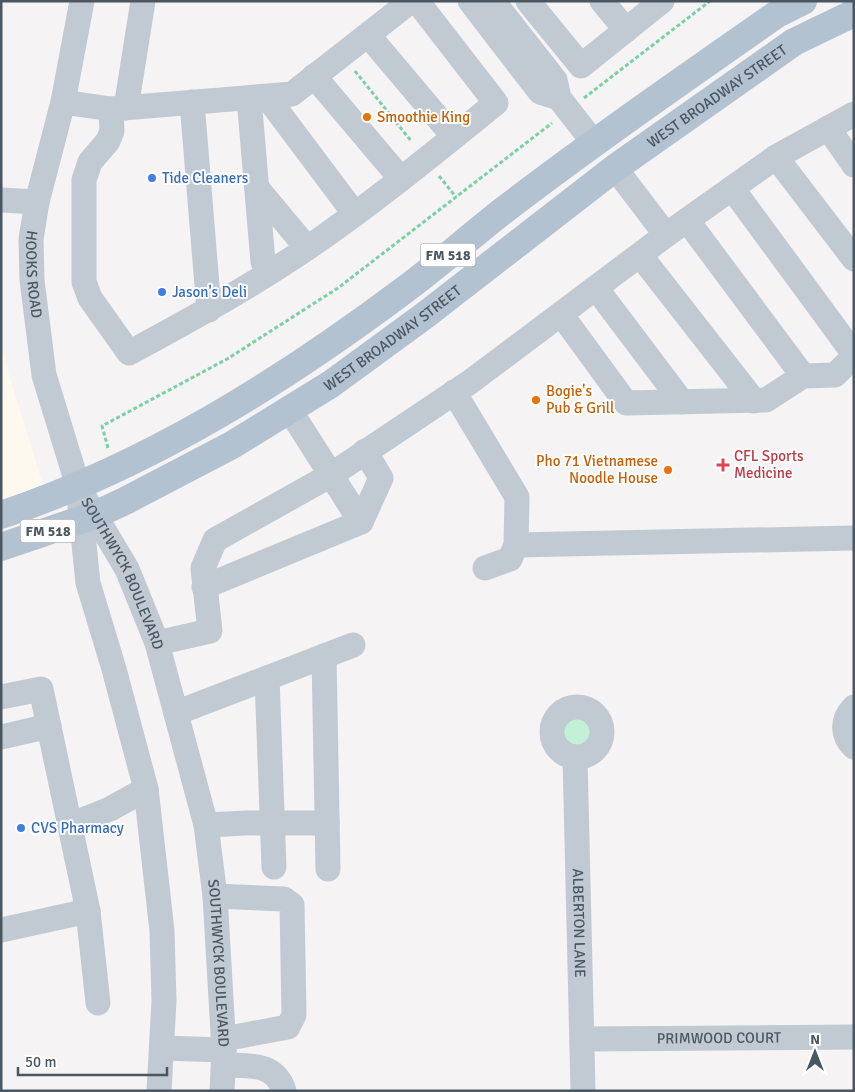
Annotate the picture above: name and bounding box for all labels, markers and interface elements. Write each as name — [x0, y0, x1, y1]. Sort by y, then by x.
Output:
street label: WEST BROADWAY STREET — [644, 41, 791, 152]
place label: Smoothie King — [377, 108, 470, 126]
marker: Smoothie King — [361, 111, 373, 123]
place label: Tide Cleaners — [162, 169, 249, 187]
marker: Tide Cleaners — [146, 172, 158, 184]
street label: HOOKS ROAD — [22, 229, 46, 319]
road number: FM 518 — [420, 244, 476, 266]
street label: WEST BROADWAY STREET — [320, 281, 465, 395]
place label: Jason's Deli — [172, 283, 247, 301]
marker: Jason's Deli — [156, 286, 168, 298]
place label: Bogie's Pub & Grill — [546, 382, 615, 417]
marker: Bogie's Pub & Grill — [530, 394, 542, 406]
place label: CFL Sports Medicine — [734, 447, 804, 482]
place label: Pho 71 Vietnamese Noodle House — [536, 452, 658, 487]
marker: CFL Sports Medicine — [716, 458, 730, 472]
marker: Pho 71 Vietnamese Noodle House — [662, 464, 674, 476]
street label: SOUTHWYCK BOULEVARD — [77, 494, 167, 651]
road number: FM 518 — [20, 520, 76, 542]
place label: CVS Pharmacy — [31, 819, 124, 837]
marker: CVS Pharmacy — [15, 822, 27, 834]
street label: ALBERTON LANE — [569, 868, 589, 978]
street label: SOUTHWYCK BOULEVARD — [204, 878, 233, 1047]
north arrow — [790, 1027, 840, 1077]
street label: PRIMWOOD COURT — [657, 1029, 782, 1047]
text: N — [810, 1031, 820, 1048]
scale bar — [18, 1044, 166, 1076]
text: 50 m — [25, 1053, 56, 1071]

